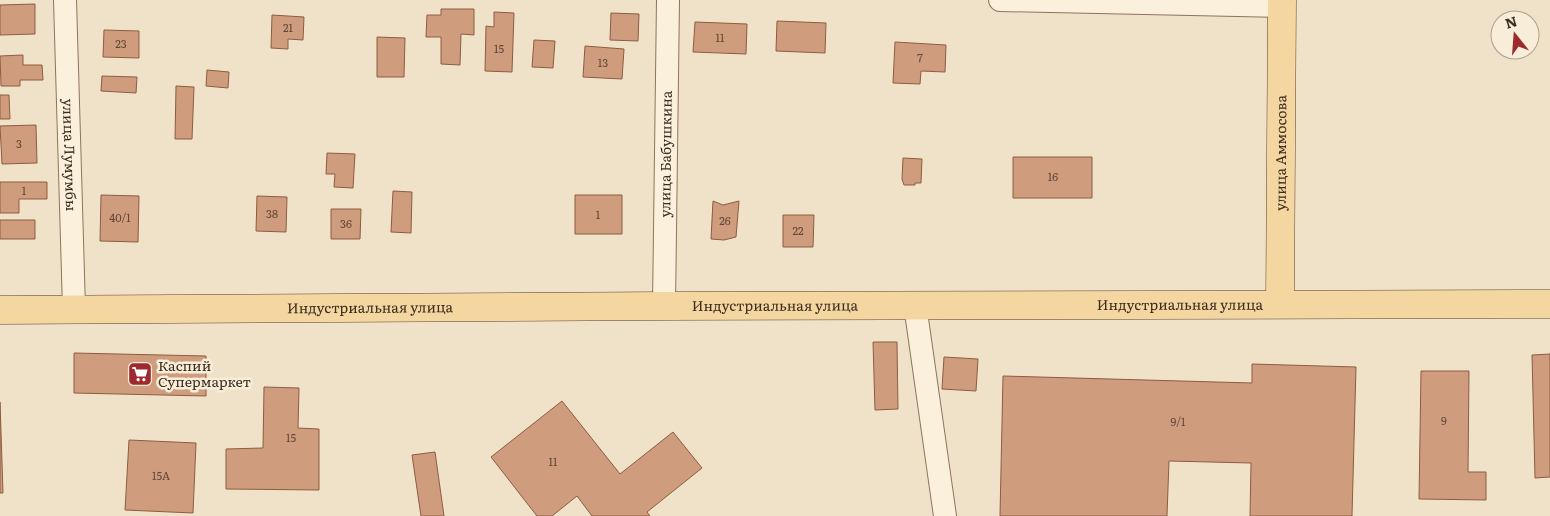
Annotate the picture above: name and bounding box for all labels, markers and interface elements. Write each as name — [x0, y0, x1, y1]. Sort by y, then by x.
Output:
north arrow — [1490, 10, 1540, 60]
text: N — [1502, 10, 1520, 33]
house number: 21 — [283, 19, 294, 35]
house number: 11 — [716, 29, 725, 45]
house number: 23 — [115, 35, 127, 51]
house number: 15 — [494, 40, 504, 56]
house number: 7 — [917, 49, 923, 65]
house number: 13 — [598, 54, 608, 70]
street label: улица Бабушкина — [654, 90, 676, 218]
street label: улица Аммосова — [1270, 94, 1290, 211]
street label: улица Лумумбы — [59, 98, 82, 212]
house number: 3 — [16, 135, 22, 151]
house number: 16 — [1048, 168, 1058, 184]
house number: 1 — [22, 182, 27, 198]
house number: 38 — [266, 205, 278, 221]
house number: 1 — [596, 206, 601, 222]
house number: 40/1 — [109, 209, 131, 225]
house number: 26 — [719, 212, 731, 228]
house number: 36 — [340, 215, 352, 231]
house number: 22 — [792, 222, 804, 238]
street label: Индустриальная улица — [1097, 294, 1264, 314]
street label: Индустриальная улица — [692, 295, 859, 315]
street label: Индустриальная улица — [287, 296, 454, 317]
place label: Каспий Супермаркет — [158, 355, 251, 391]
supermarket icon: Каспий Супермаркет — [127, 361, 153, 387]
house number: 9 — [1441, 412, 1447, 428]
house number: 9/1 — [1171, 413, 1186, 429]
house number: 15 — [286, 429, 296, 445]
house number: 11 — [549, 453, 558, 469]
house number: 15А — [152, 467, 170, 483]

